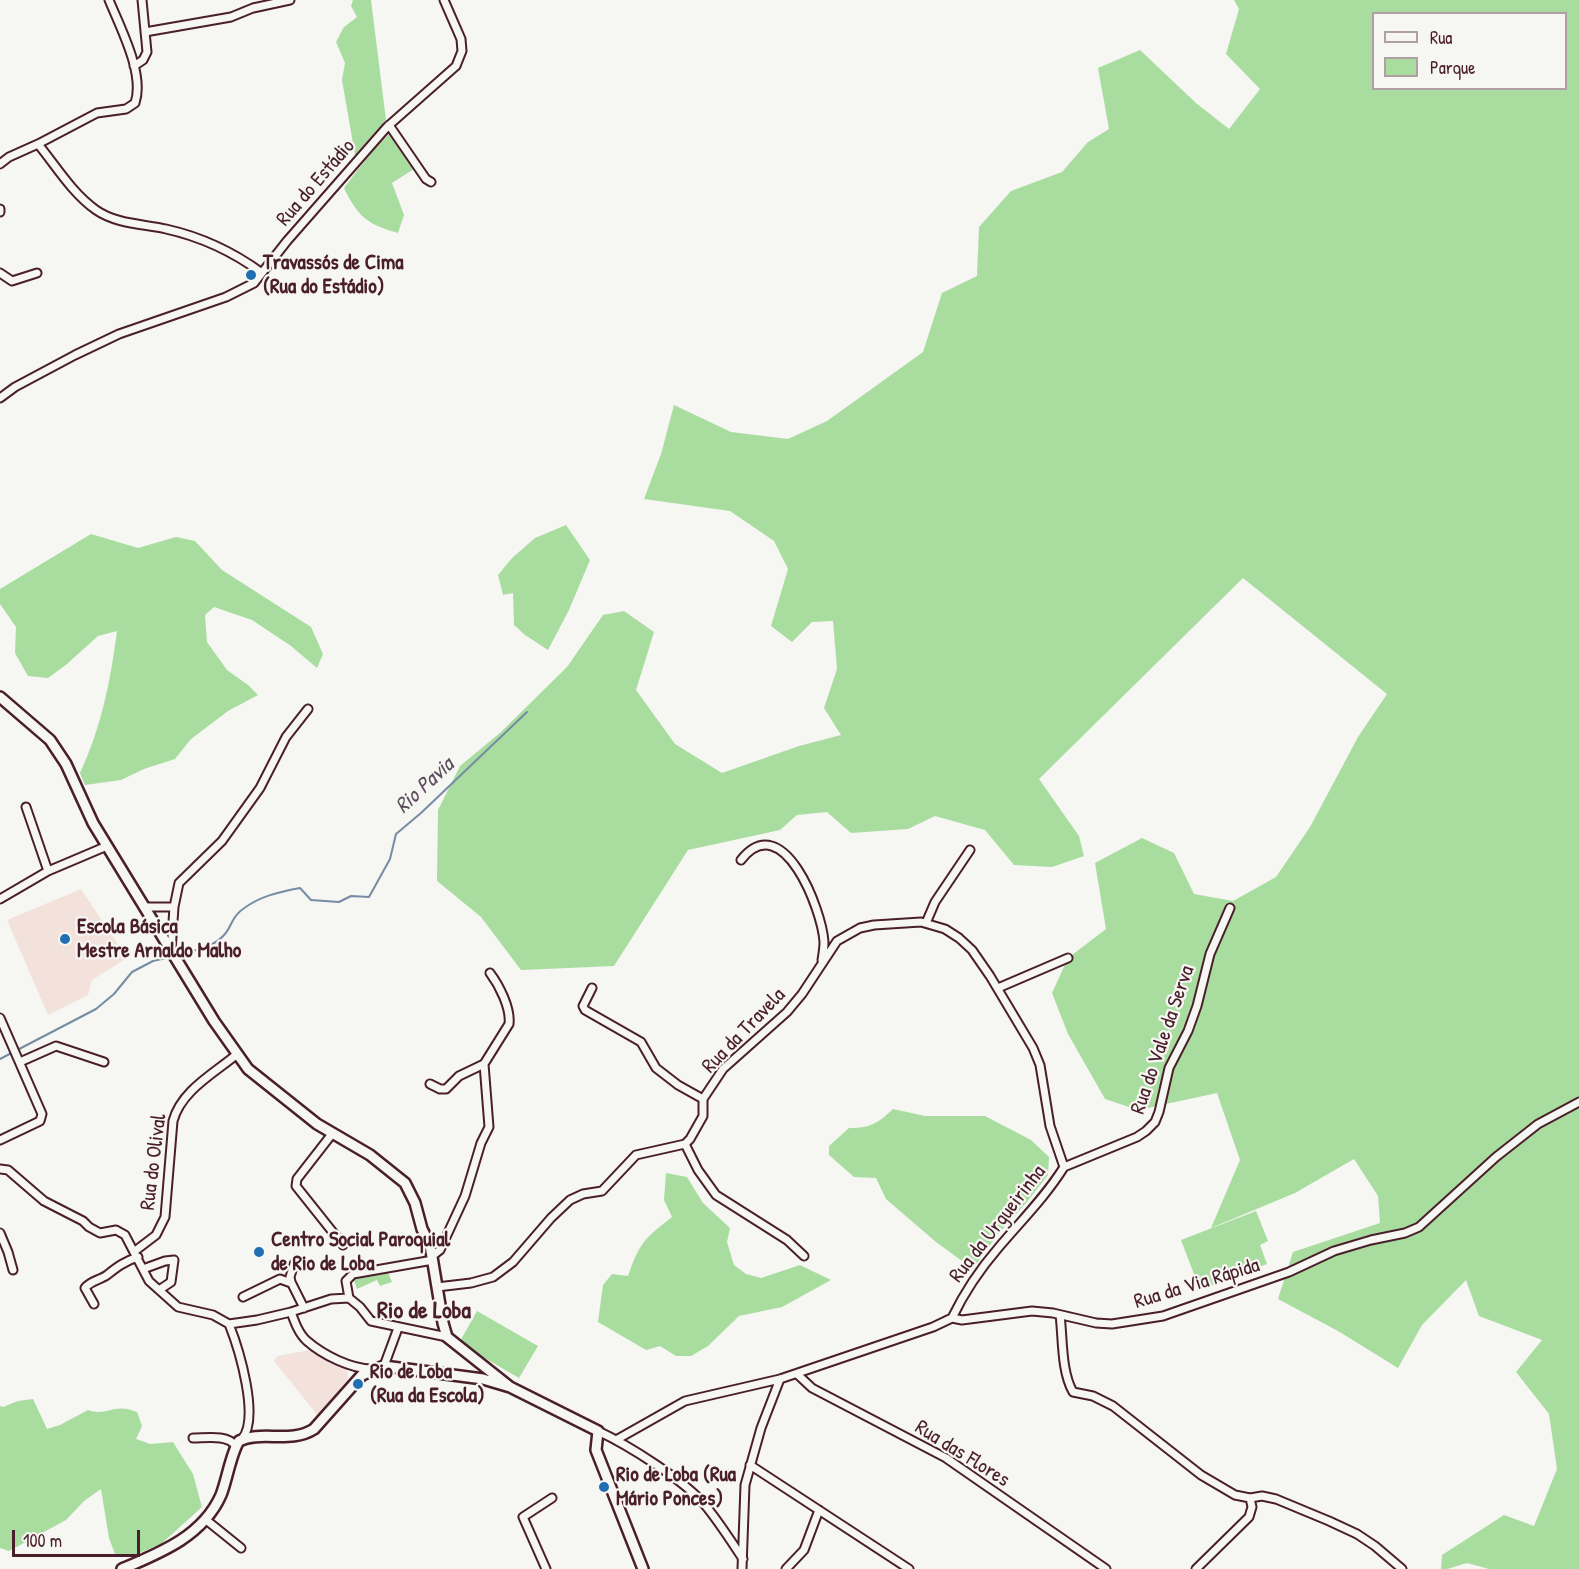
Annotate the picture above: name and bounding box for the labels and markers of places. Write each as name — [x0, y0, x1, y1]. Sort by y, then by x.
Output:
place label: Travassós de Cima (Rua do Estádio) — [263, 250, 403, 300]
marker: Travassós de Cima (Rua do Estádio) — [244, 268, 258, 282]
place label: Escola Básica Mestre Arnaldo Malho — [77, 914, 241, 964]
marker: Escola Básica Mestre Arnaldo Malho — [58, 932, 72, 946]
place label: Centro Social Paroquial de Rio de Loba — [271, 1227, 450, 1277]
marker: Centro Social Paroquial de Rio de Loba — [252, 1245, 266, 1259]
place label: Rio de Loba (Rua da Escola) — [370, 1359, 485, 1409]
marker: Rio de Loba (Rua da Escola) — [351, 1377, 365, 1391]
place label: Rio de Loba (Rua Mário Ponces) — [616, 1462, 736, 1512]
marker: Rio de Loba (Rua Mário Ponces) — [597, 1480, 611, 1494]

